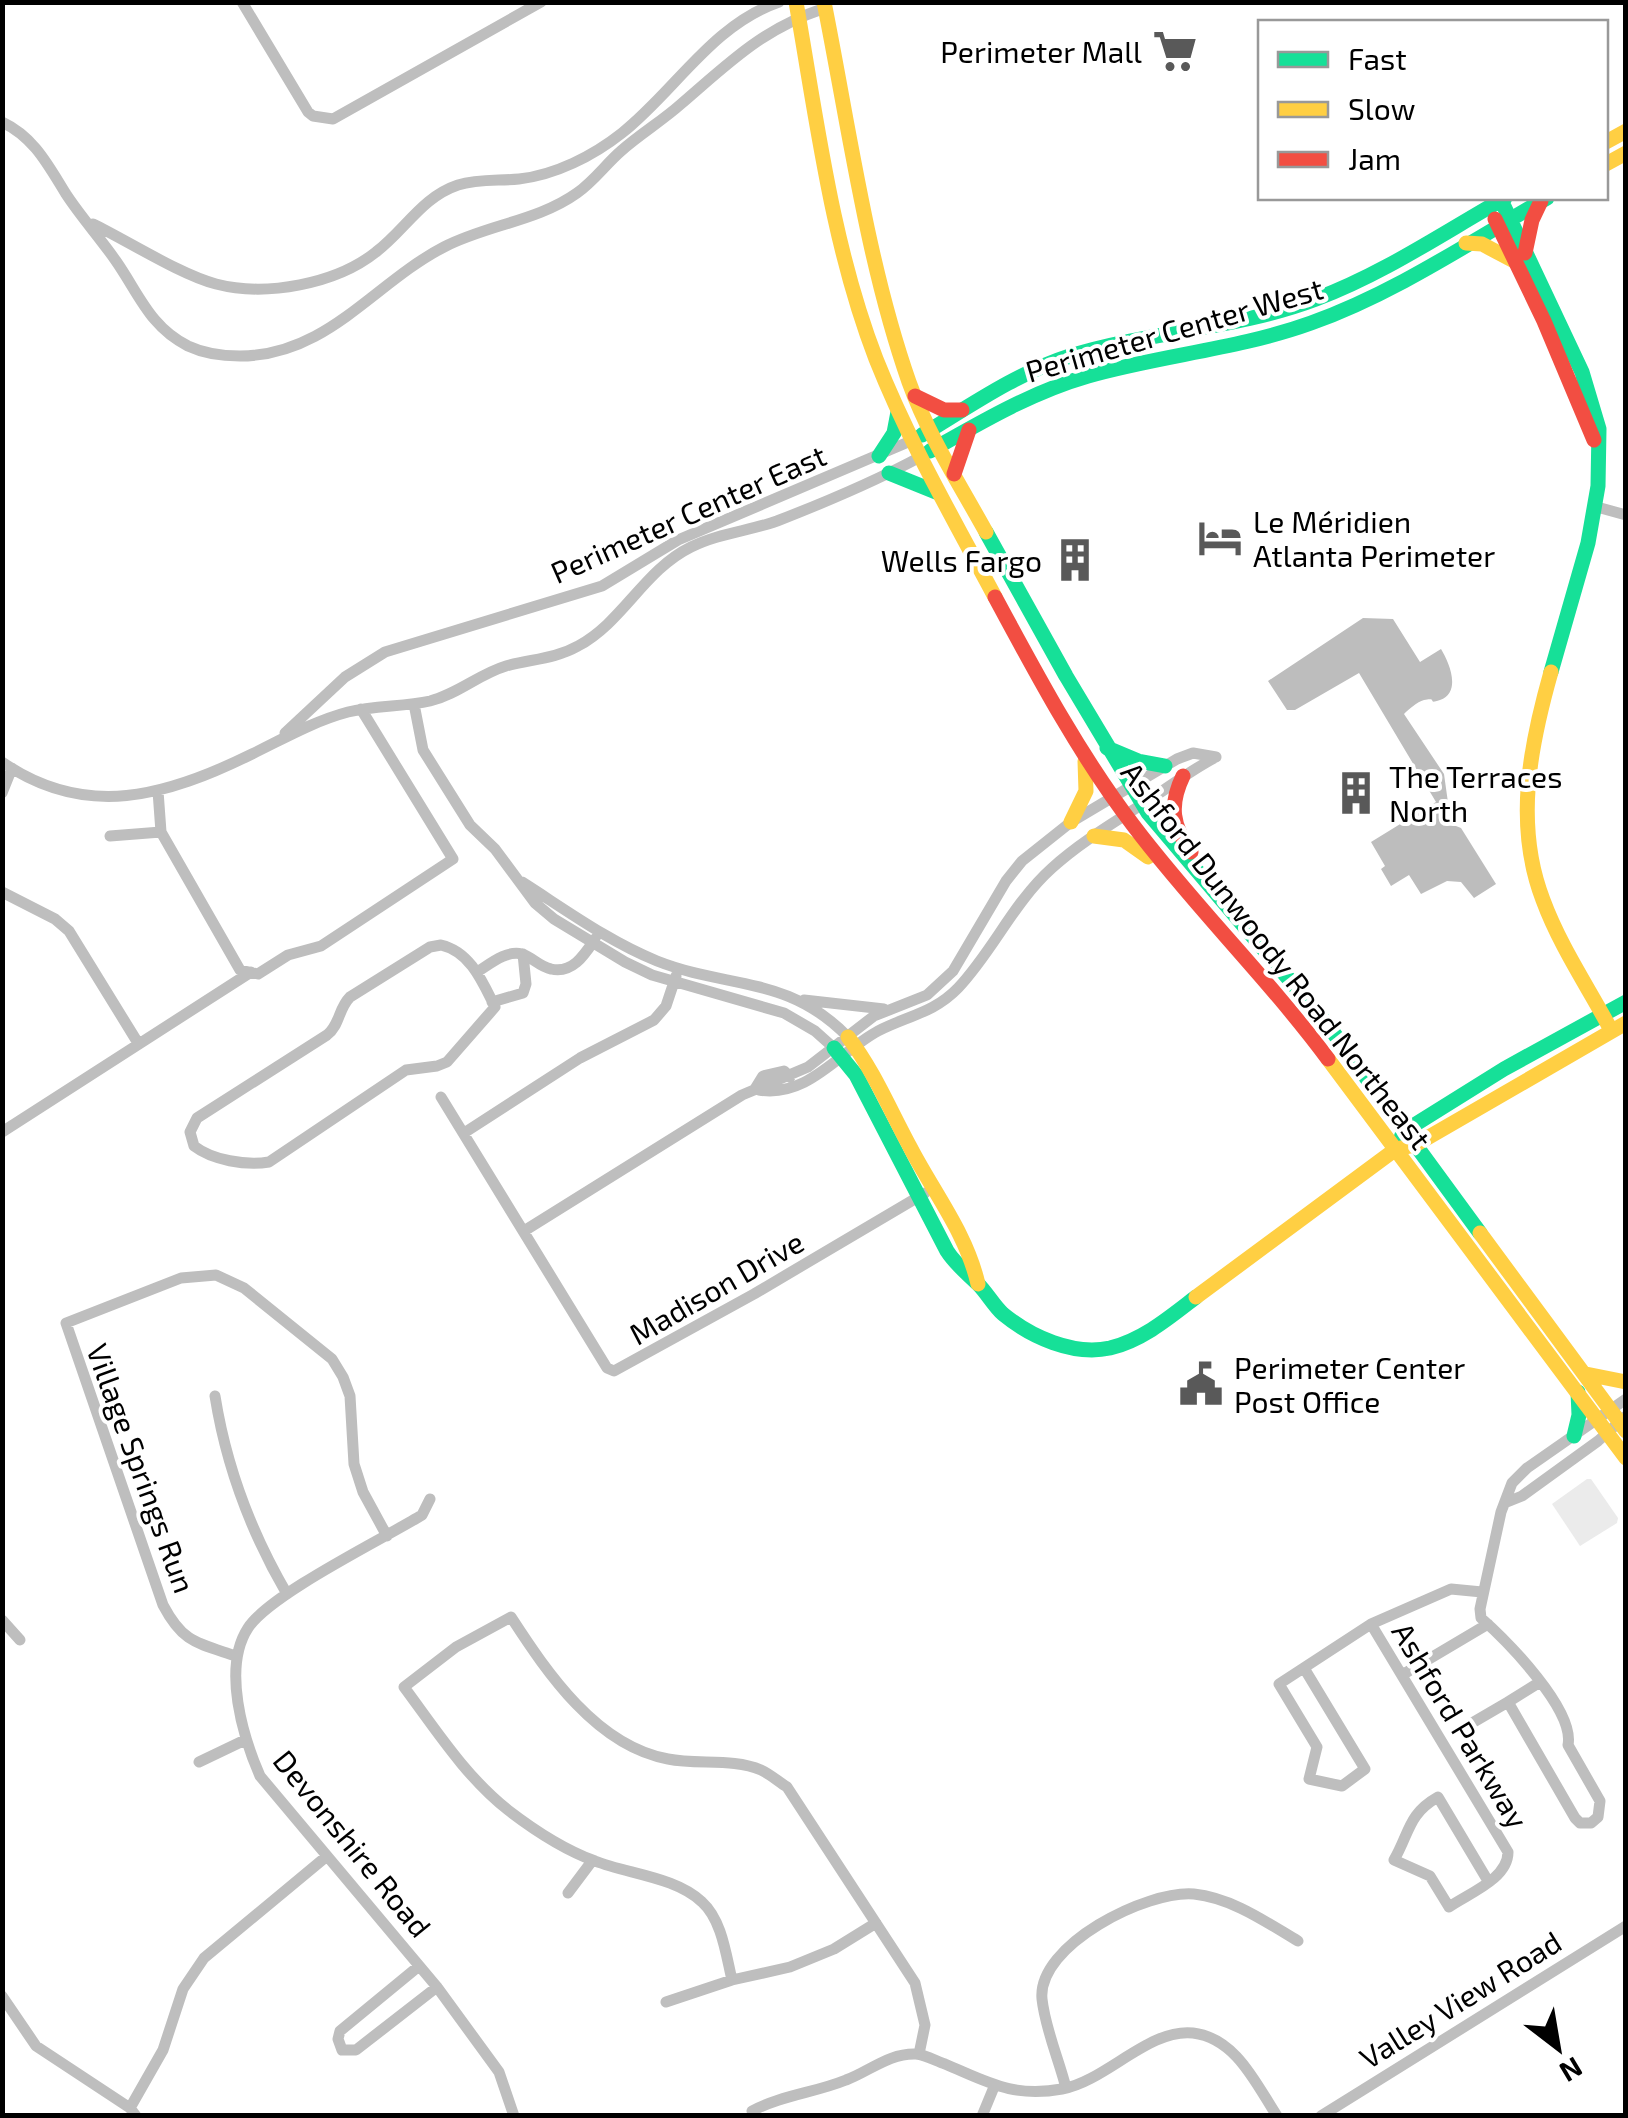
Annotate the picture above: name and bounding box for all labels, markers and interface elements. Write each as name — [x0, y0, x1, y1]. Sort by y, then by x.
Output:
legend — [1258, 20, 1608, 200]
supermarket icon: Perimeter Mall — [1151, 27, 1199, 75]
place label: Perimeter Mall — [940, 33, 1142, 69]
text: Fast — [1348, 40, 1407, 76]
text: Slow — [1348, 90, 1415, 126]
text: Jam — [1348, 140, 1401, 176]
street label: Perimeter Center West — [1021, 269, 1327, 389]
street label: Perimeter Center East — [545, 436, 831, 590]
place label: Le Méridien Atlanta Perimeter — [1253, 503, 1495, 573]
hotel icon: Le Méridien Atlanta Perimeter — [1196, 514, 1244, 562]
building icon: Wells Fargo — [1051, 536, 1099, 584]
place label: Wells Fargo — [881, 542, 1042, 578]
street label: Ashford Dunwoody Road Northeast — [1115, 754, 1439, 1156]
place label: The Terraces North — [1389, 758, 1562, 828]
building icon: The Terraces North — [1332, 769, 1380, 817]
street label: Madison Drive — [623, 1223, 809, 1351]
street label: Village Springs Run — [80, 1339, 204, 1597]
place label: Perimeter Center Post Office — [1234, 1349, 1465, 1419]
public building icon: Perimeter Center Post Office — [1177, 1360, 1225, 1408]
street label: Ashford Parkway — [1385, 1616, 1537, 1834]
street label: Devonshire Road — [267, 1742, 439, 1944]
street label: Valley View Road — [1353, 1923, 1567, 2075]
north arrow — [1508, 1998, 1608, 2098]
text: N — [1554, 2051, 1589, 2090]

